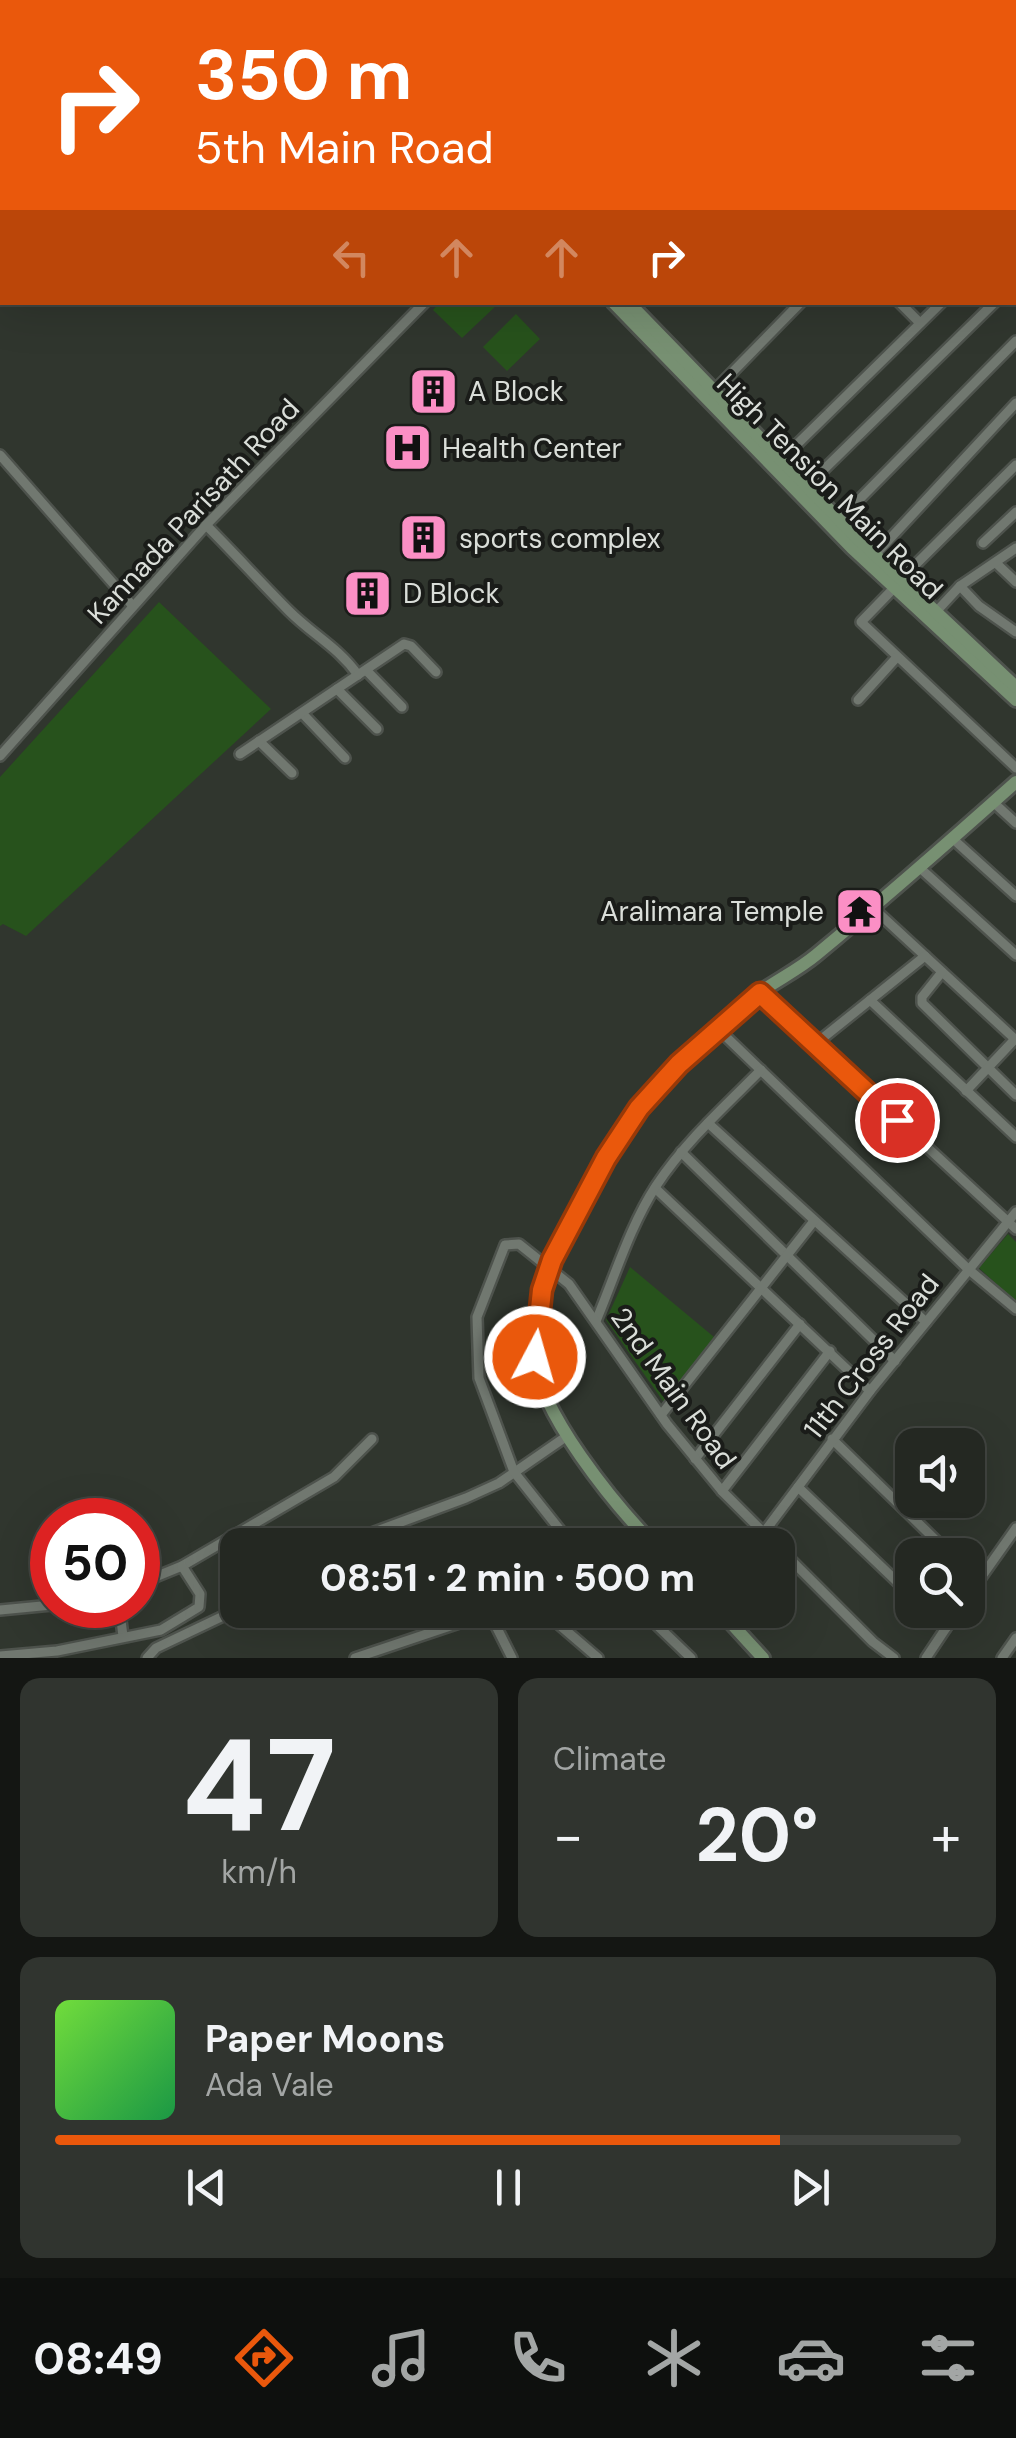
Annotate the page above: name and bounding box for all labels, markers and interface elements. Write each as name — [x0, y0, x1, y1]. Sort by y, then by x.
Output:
text: 350 m — [195, 30, 412, 121]
icon: right — [30, 40, 160, 170]
text: 5th Main Road — [195, 118, 494, 177]
icon: left — [324, 230, 379, 285]
icon: ahead — [429, 230, 484, 285]
icon: ahead — [534, 230, 589, 285]
icon: right — [639, 230, 694, 285]
building icon: A Block — [407, 365, 459, 417]
street label: High Tension Main Road — [709, 365, 951, 607]
place label: A Block — [468, 373, 564, 410]
street label: Kannada Parisath Road — [79, 391, 308, 632]
hospital icon: Health Center — [381, 422, 433, 474]
place label: Health Center — [442, 430, 622, 467]
building icon: sports complex — [398, 512, 450, 564]
place label: sports complex — [459, 520, 661, 557]
building icon: D Block — [342, 567, 394, 619]
place label: D Block — [403, 575, 500, 612]
temple icon: Aralimara Temple — [833, 885, 885, 937]
place label: Aralimara Temple — [600, 893, 824, 930]
pin — [855, 1078, 940, 1163]
icon: arrive — [870, 1093, 925, 1148]
street label: 11th Cross Road — [795, 1266, 947, 1446]
street label: 2nd Main Road — [602, 1300, 745, 1477]
position arrow — [483, 1305, 587, 1409]
map controls — [895, 1428, 985, 1628]
button: sound — [895, 1428, 985, 1518]
speed limit sign: 50 — [30, 1498, 160, 1628]
button: search — [895, 1538, 985, 1628]
text: 08:51 · 2 min · 500 m — [320, 1553, 695, 1603]
text: 47 — [182, 1701, 336, 1870]
text: Climate — [553, 1738, 667, 1780]
text: 20° — [696, 1787, 819, 1884]
text: − — [553, 1800, 583, 1872]
text: + — [931, 1800, 961, 1872]
text: km/h — [221, 1851, 297, 1893]
text: Paper Moons — [205, 2014, 445, 2064]
text: Ada Vale — [205, 2064, 334, 2106]
icon: previous — [179, 2160, 234, 2215]
icon: pause — [481, 2160, 536, 2215]
icon: next — [783, 2160, 838, 2215]
icon: directions — [229, 2323, 299, 2393]
icon: music — [366, 2323, 436, 2393]
icon: phone — [503, 2323, 573, 2393]
icon: climate — [639, 2323, 709, 2393]
icon: car — [776, 2323, 846, 2393]
icon: filters — [913, 2323, 983, 2393]
text: 08:49 — [33, 2329, 163, 2388]

